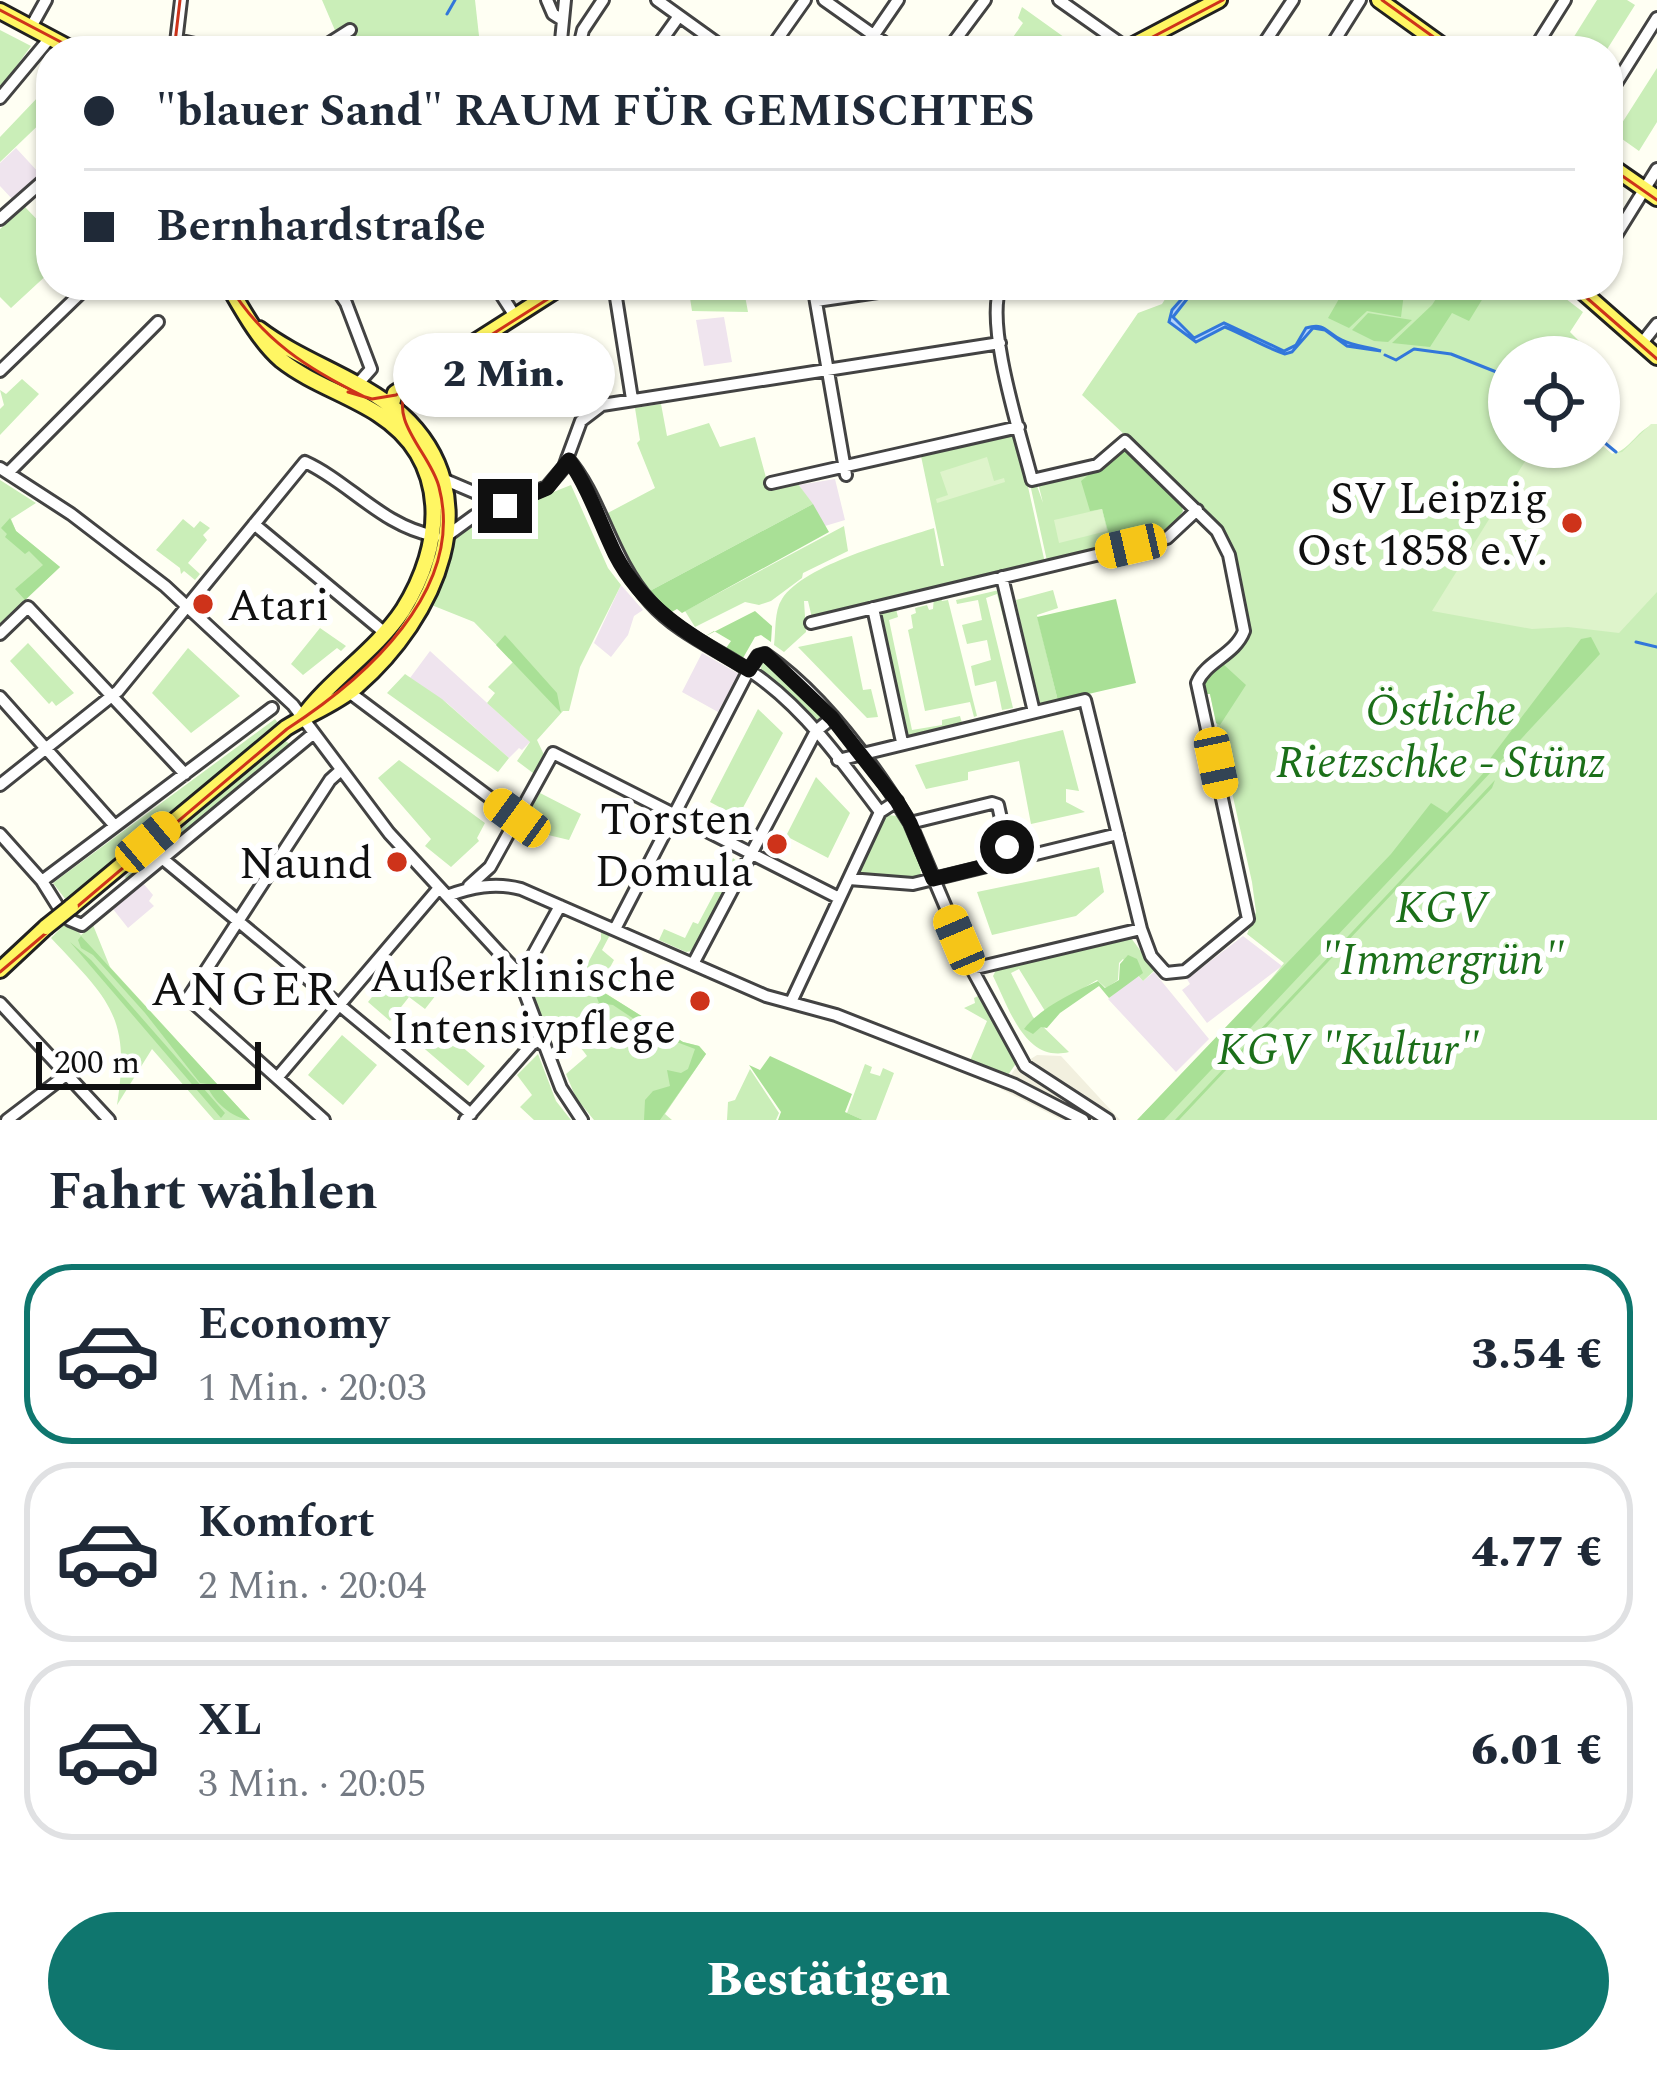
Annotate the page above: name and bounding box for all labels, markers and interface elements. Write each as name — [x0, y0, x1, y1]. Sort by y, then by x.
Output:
text: "blauer Sand" RAUM FÜR GEMISCHTES — [156, 77, 1035, 146]
text: Bernhardstraße — [156, 192, 486, 261]
callout: 2 Min. — [394, 332, 616, 416]
map controls — [1488, 336, 1620, 468]
button: locate — [1488, 336, 1620, 468]
text: 2 Min. — [443, 345, 565, 404]
place label: SV Leipzig Ost 1858 e.V. — [1296, 465, 1548, 586]
route end — [478, 479, 532, 533]
marker: SV Leipzig Ost 1858 e.V. — [1559, 510, 1585, 536]
car — [1092, 520, 1170, 572]
place label: Atari — [227, 572, 329, 641]
marker: Atari — [190, 591, 216, 617]
park label: Östliche Rietzschke - Stünz — [1276, 677, 1606, 798]
car — [1191, 724, 1241, 802]
car — [477, 782, 557, 854]
place label: Torsten Domula — [595, 786, 753, 907]
car — [109, 805, 187, 879]
route start — [980, 820, 1034, 874]
place label: Naund — [239, 830, 373, 899]
marker: Torsten Domula — [764, 831, 790, 857]
marker: Naund — [384, 849, 410, 875]
park label: KGV "Immergrün" — [1320, 874, 1565, 995]
car — [928, 900, 990, 980]
place label: Außerklinische Intensivpflege — [370, 943, 676, 1064]
district label: ANGER — [150, 954, 340, 1027]
marker: Außerklinische Intensivpflege — [687, 988, 713, 1014]
park label: KGV "Kultur" — [1217, 1016, 1480, 1085]
scale bar — [36, 1036, 261, 1089]
text: 200 m — [54, 1038, 140, 1088]
text: Fahrt wählen — [48, 1151, 378, 1233]
text: Economy — [198, 1290, 389, 1359]
icon: car — [54, 1300, 162, 1408]
text: 3.54 € — [1471, 1320, 1603, 1389]
text: 1 Min. · 20:03 — [198, 1359, 426, 1418]
text: Komfort — [198, 1488, 375, 1557]
icon: car — [54, 1498, 162, 1606]
text: 4.77 € — [1471, 1518, 1603, 1587]
text: 2 Min. · 20:04 — [198, 1557, 426, 1616]
text: XL — [198, 1686, 262, 1755]
icon: car — [54, 1696, 162, 1804]
text: 6.01 € — [1471, 1716, 1603, 1785]
text: 3 Min. · 20:05 — [198, 1755, 426, 1814]
button: Bestätigen — [48, 1912, 1609, 2050]

